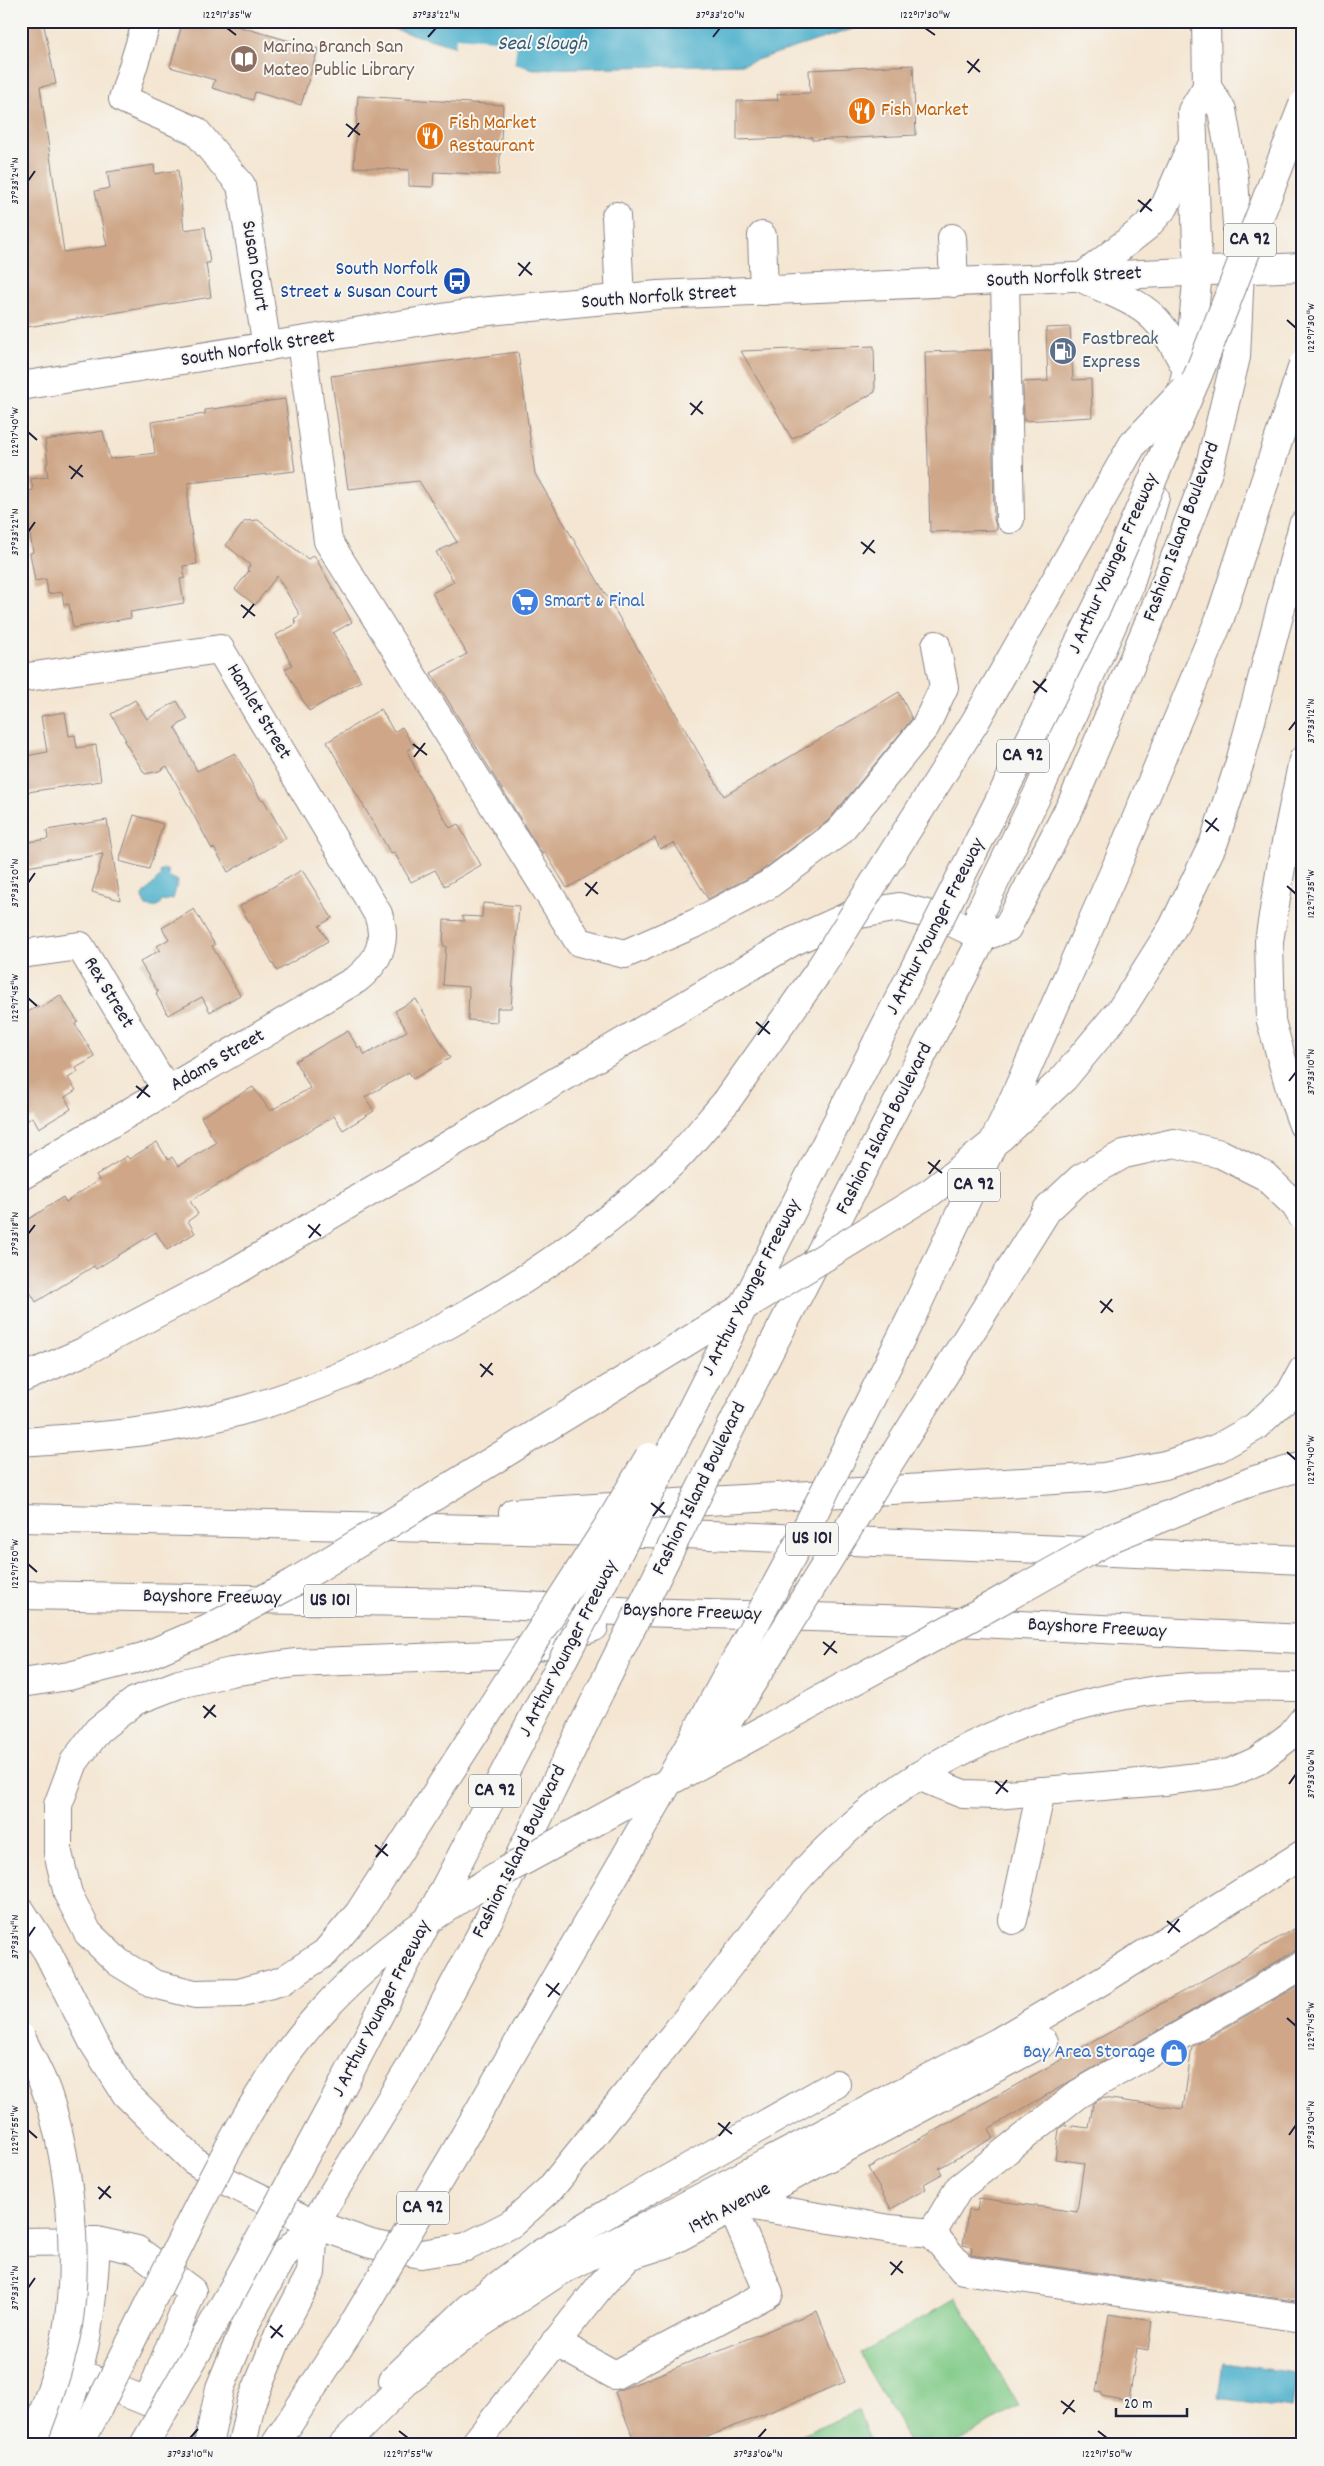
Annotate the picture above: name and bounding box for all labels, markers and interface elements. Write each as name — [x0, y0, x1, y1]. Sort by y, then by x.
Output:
text: 122°17'35"W — [203, 7, 251, 24]
text: 37°33'22"N — [412, 7, 460, 24]
text: 37°33'20"N — [696, 7, 744, 24]
text: 122°17'30"W — [900, 7, 950, 24]
water label: Seal Slough — [497, 30, 588, 60]
place label: Marina Branch San Mateo Public Library — [263, 34, 415, 85]
library icon: Marina Branch San Mateo Public Library — [229, 44, 259, 74]
restaurant icon: Fish Market — [847, 96, 877, 126]
place label: Fish Market — [881, 97, 969, 125]
place label: Fish Market Restaurant — [449, 110, 537, 161]
restaurant icon: Fish Market Restaurant — [415, 121, 445, 151]
text: 37°33'24"N — [7, 157, 24, 205]
street label: Susan Court — [233, 219, 275, 313]
road number: CA 92 — [1224, 224, 1276, 256]
place label: South Norfolk Street & Susan Court — [280, 256, 438, 307]
street label: South Norfolk Street — [985, 260, 1143, 296]
bus stop icon: South Norfolk Street & Susan Court — [442, 266, 472, 296]
street label: South Norfolk Street — [580, 279, 738, 317]
text: 122°17'30"W — [1303, 303, 1320, 353]
street label: South Norfolk Street — [179, 323, 337, 375]
place label: Fastbreak Express — [1082, 326, 1159, 377]
fuel station icon: Fastbreak Express — [1048, 336, 1078, 366]
text: 122°17'40"W — [7, 407, 24, 457]
street label: Fashion Island Boulevard — [1136, 438, 1228, 626]
street label: J Arthur Younger Freeway — [1061, 468, 1167, 659]
text: 37°33'22"N — [7, 508, 24, 556]
supermarket icon: Smart & Final — [510, 587, 540, 617]
place label: Smart & Final — [544, 588, 645, 616]
street label: Hamlet Street — [218, 659, 298, 765]
text: 37°33'12"N — [1303, 698, 1320, 743]
road number: CA 92 — [997, 739, 1049, 772]
street label: J Arthur Younger Freeway — [879, 833, 993, 1020]
text: 37°33'20"N — [7, 859, 24, 907]
text: 122°17'35"W — [1303, 870, 1320, 918]
street label: Rex Street — [76, 952, 140, 1034]
text: 122°17'45"W — [7, 974, 24, 1022]
street label: Adams Street — [166, 1023, 270, 1099]
street label: Fashion Island Boulevard — [830, 1038, 940, 1220]
text: 37°33'10"N — [1303, 1049, 1320, 1095]
road number: CA 92 — [948, 1168, 1000, 1202]
street label: J Arthur Younger Freeway — [695, 1194, 809, 1381]
text: 37°33'18"N — [7, 1212, 24, 1256]
street label: Fashion Island Boulevard — [646, 1398, 754, 1580]
text: 122°17'40"W — [1303, 1435, 1320, 1485]
road number: US 101 — [786, 1522, 838, 1556]
text: 122°17'50"W — [7, 1539, 24, 1589]
street label: J Arthur Younger Freeway — [512, 1555, 626, 1742]
street label: Bayshore Freeway — [142, 1583, 282, 1613]
road number: US 101 — [304, 1584, 356, 1618]
street label: Bayshore Freeway — [622, 1597, 763, 1629]
street label: Bayshore Freeway — [1027, 1611, 1168, 1647]
text: 37°33'06"N — [1303, 1749, 1320, 1799]
street label: Fashion Island Boulevard — [466, 1761, 574, 1943]
road number: CA 92 — [469, 1774, 521, 1808]
text: 37°33'14"N — [7, 1915, 24, 1959]
street label: J Arthur Younger Freeway — [325, 1915, 439, 2102]
text: 122°17'45"W — [1303, 2002, 1320, 2050]
shop icon: Bay Area Storage — [1159, 2038, 1189, 2068]
place label: Bay Area Storage — [1023, 2039, 1155, 2067]
text: 37°33'04"N — [1303, 2101, 1320, 2149]
text: 122°17'55"W — [7, 2105, 24, 2154]
street label: 19th Avenue — [684, 2176, 776, 2242]
road number: CA 92 — [397, 2192, 449, 2224]
text: 37°33'12"N — [7, 2265, 24, 2310]
scale bar — [1116, 2386, 1188, 2418]
text: 20 m — [1124, 2394, 1152, 2416]
text: 37°33'10"N — [167, 2446, 213, 2463]
text: 122°17'55"W — [384, 2446, 433, 2463]
text: 37°33'06"N — [733, 2446, 783, 2463]
text: 122°17'50"W — [1082, 2446, 1132, 2463]

